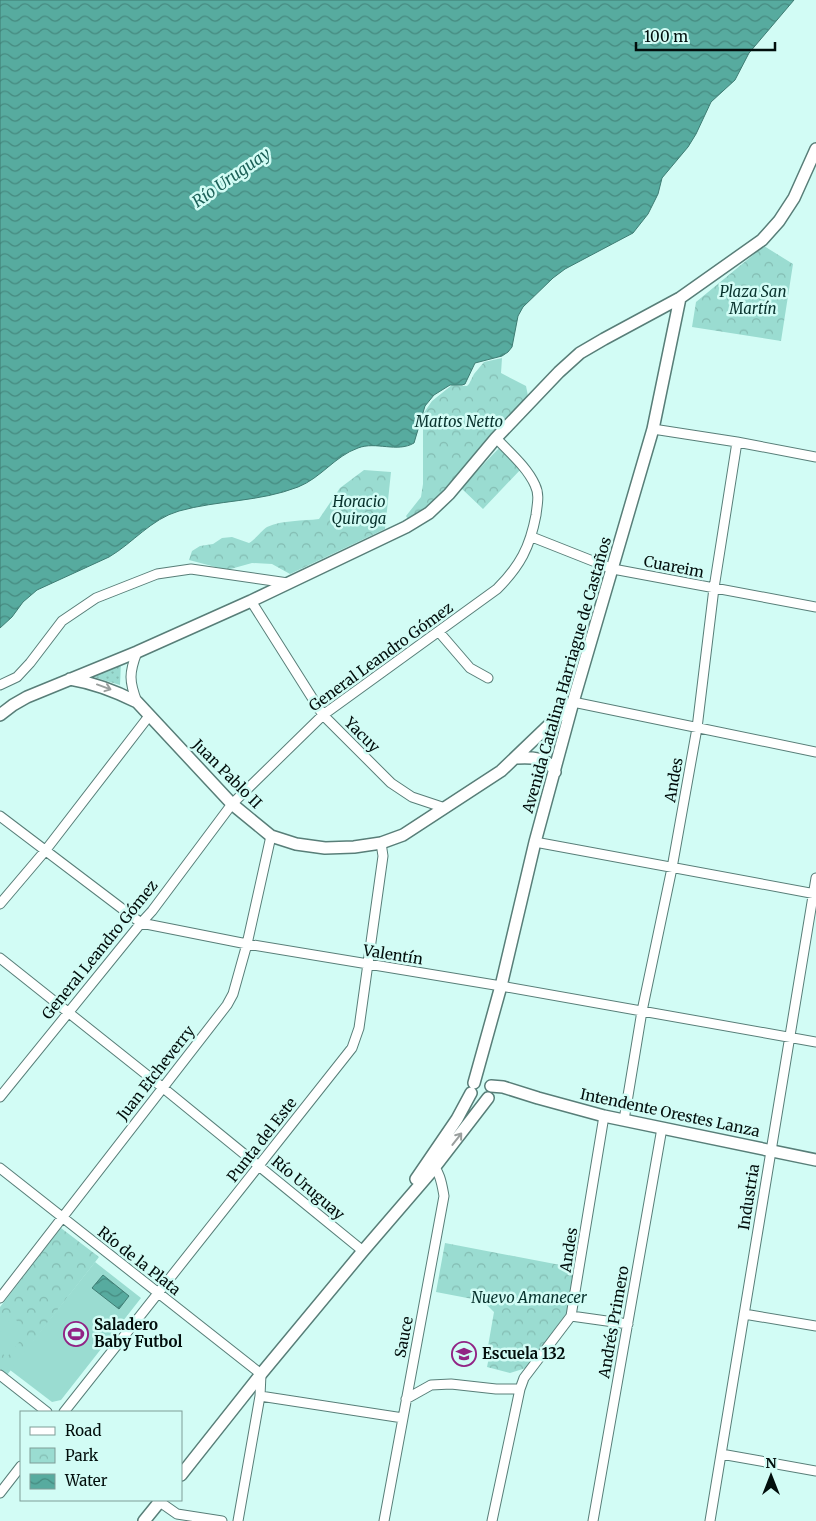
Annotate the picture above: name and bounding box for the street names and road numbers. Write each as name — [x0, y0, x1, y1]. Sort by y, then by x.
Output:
street label: Avenida Catalina Harriague de Castaños — [518, 535, 615, 816]
street label: Cuareim — [642, 551, 706, 582]
street label: General Leandro Gómez — [305, 598, 457, 715]
street label: Yacuy — [340, 712, 384, 756]
street label: Juan Pablo II — [188, 734, 266, 812]
street label: Andes — [660, 756, 687, 805]
street label: General Leandro Gómez — [38, 876, 162, 1023]
street label: Valentín — [361, 940, 424, 969]
street label: Juan Etcheverry — [112, 1021, 199, 1125]
street label: Intendente Orestes Lanza — [578, 1084, 762, 1141]
street label: Punta del Este — [223, 1094, 301, 1186]
street label: Río Uruguay — [268, 1152, 349, 1224]
street label: Industria — [734, 1163, 763, 1231]
street label: Río de la Plata — [94, 1222, 185, 1299]
street label: Andes — [555, 1226, 581, 1275]
street label: Andrés Primero — [594, 1264, 633, 1381]
street label: Sauce — [390, 1314, 417, 1359]

